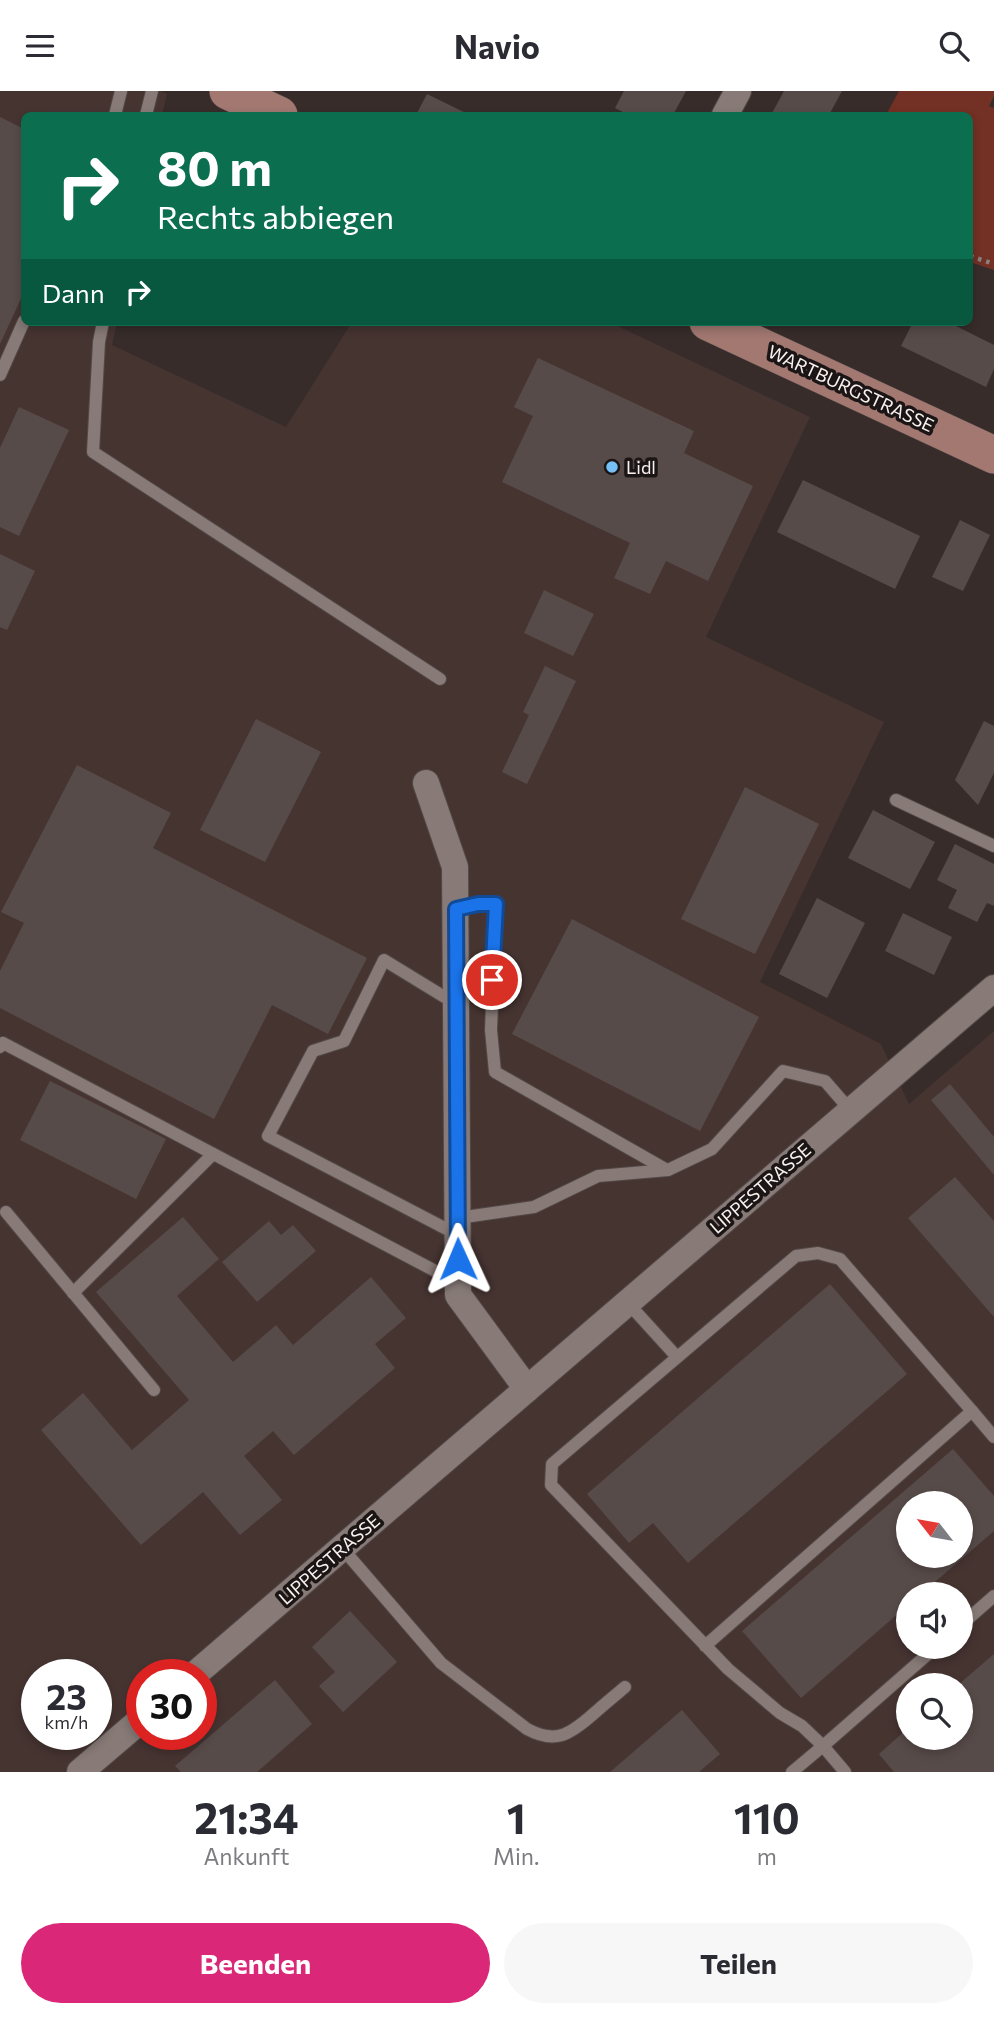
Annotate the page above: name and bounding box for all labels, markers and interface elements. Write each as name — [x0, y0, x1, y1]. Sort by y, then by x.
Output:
text: Navio — [454, 26, 540, 66]
icon: menu — [21, 27, 59, 65]
icon: search — [935, 27, 973, 65]
text: 80 m — [157, 136, 272, 196]
icon: right — [42, 140, 133, 231]
text: Rechts abbiegen — [157, 196, 394, 236]
icon: right — [119, 273, 157, 311]
text: Dann — [42, 277, 105, 308]
street label: WARTBURGSTRASSE — [765, 340, 937, 436]
place label: Lidl — [626, 456, 656, 478]
marker: Lidl — [604, 459, 620, 475]
pin — [462, 950, 522, 1010]
icon: arrive — [473, 961, 511, 999]
street label: LIPPESTRASSE — [705, 1138, 815, 1238]
position arrow — [421, 1222, 495, 1296]
north arrow — [896, 1491, 973, 1568]
map controls — [896, 1491, 973, 1750]
street label: LIPPESTRASSE — [274, 1509, 384, 1609]
button: sound — [896, 1582, 973, 1659]
speed limit sign: 30 — [126, 1659, 217, 1750]
button: search — [896, 1673, 973, 1750]
text: 23 — [46, 1674, 87, 1717]
text: km/h — [45, 1711, 88, 1733]
text: 21:34 — [194, 1791, 299, 1843]
text: 1 — [507, 1791, 526, 1843]
text: 110 — [734, 1791, 800, 1843]
text: Ankunft — [203, 1842, 289, 1870]
text: Min. — [493, 1842, 539, 1870]
text: m — [757, 1842, 777, 1870]
button: Beenden — [21, 1923, 490, 2003]
button: Teilen — [504, 1923, 973, 2003]

